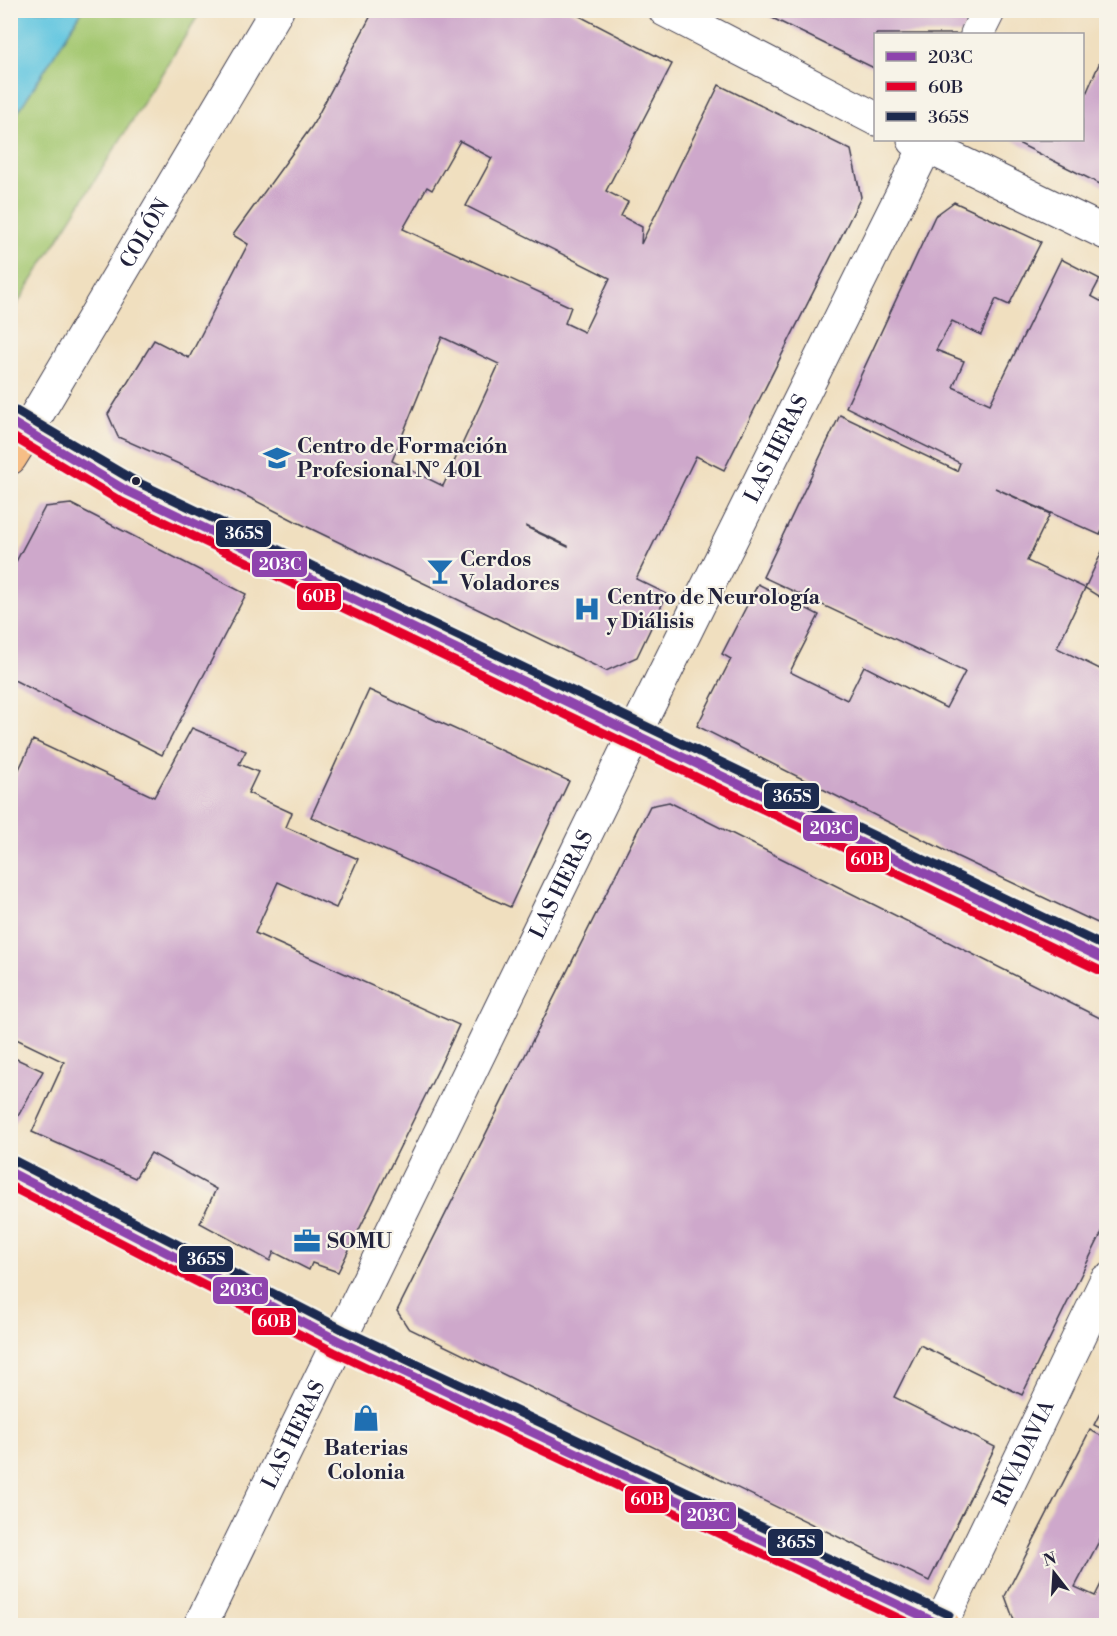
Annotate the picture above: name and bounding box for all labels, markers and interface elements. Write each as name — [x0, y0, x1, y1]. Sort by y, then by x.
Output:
legend — [874, 33, 1084, 141]
text: 203C — [928, 46, 973, 69]
text: 60B — [928, 76, 964, 99]
text: 365S — [928, 106, 969, 129]
street label: COLÓN — [115, 194, 176, 273]
street label: LAS HERAS — [739, 390, 815, 507]
place label: Centro de Formación Profesional N° 401 — [297, 434, 507, 484]
school or university icon: Centro de Formación Profesional N° 401 — [262, 443, 292, 473]
unlabelled marker — [130, 475, 142, 487]
line badge: 365S — [215, 519, 272, 548]
text: 365S — [225, 524, 263, 544]
place label: Cerdos Voladores — [459, 547, 559, 597]
line badge: 203C — [251, 550, 308, 578]
text: 203C — [259, 555, 301, 575]
bar icon: Cerdos Voladores — [425, 556, 455, 586]
line badge: 60B — [296, 582, 342, 611]
place label: Centro de Neurología y Diálisis — [606, 585, 821, 635]
text: 60B — [302, 587, 336, 607]
hospital icon: Centro de Neurología y Diálisis — [572, 594, 602, 624]
line badge: 365S — [763, 782, 820, 810]
text: 365S — [773, 787, 811, 807]
line badge: 203C — [802, 814, 859, 842]
text: 203C — [810, 819, 852, 839]
street label: LAS HERAS — [525, 826, 600, 943]
line badge: 60B — [845, 845, 890, 873]
text: 60B — [850, 850, 884, 870]
office icon: SOMU — [292, 1226, 322, 1256]
place label: SOMU — [327, 1229, 393, 1255]
line badge: 365S — [178, 1245, 234, 1273]
text: 365S — [187, 1250, 225, 1270]
line badge: 203C — [212, 1276, 269, 1305]
text: 203C — [220, 1281, 262, 1301]
line badge: 60B — [251, 1307, 297, 1336]
text: 60B — [257, 1312, 291, 1332]
street label: LAS HERAS — [257, 1376, 332, 1493]
street label: RIVADAVIA — [988, 1396, 1061, 1511]
shop icon: Baterias Colonia — [351, 1403, 381, 1433]
place label: Baterias Colonia — [324, 1436, 408, 1486]
line badge: 60B — [624, 1485, 670, 1514]
text: 60B — [630, 1490, 664, 1510]
line badge: 203C — [680, 1501, 737, 1530]
text: 203C — [687, 1506, 729, 1526]
line badge: 365S — [767, 1528, 824, 1557]
text: 365S — [777, 1533, 815, 1553]
north arrow — [1024, 1543, 1084, 1603]
text: N — [1041, 1548, 1059, 1571]

